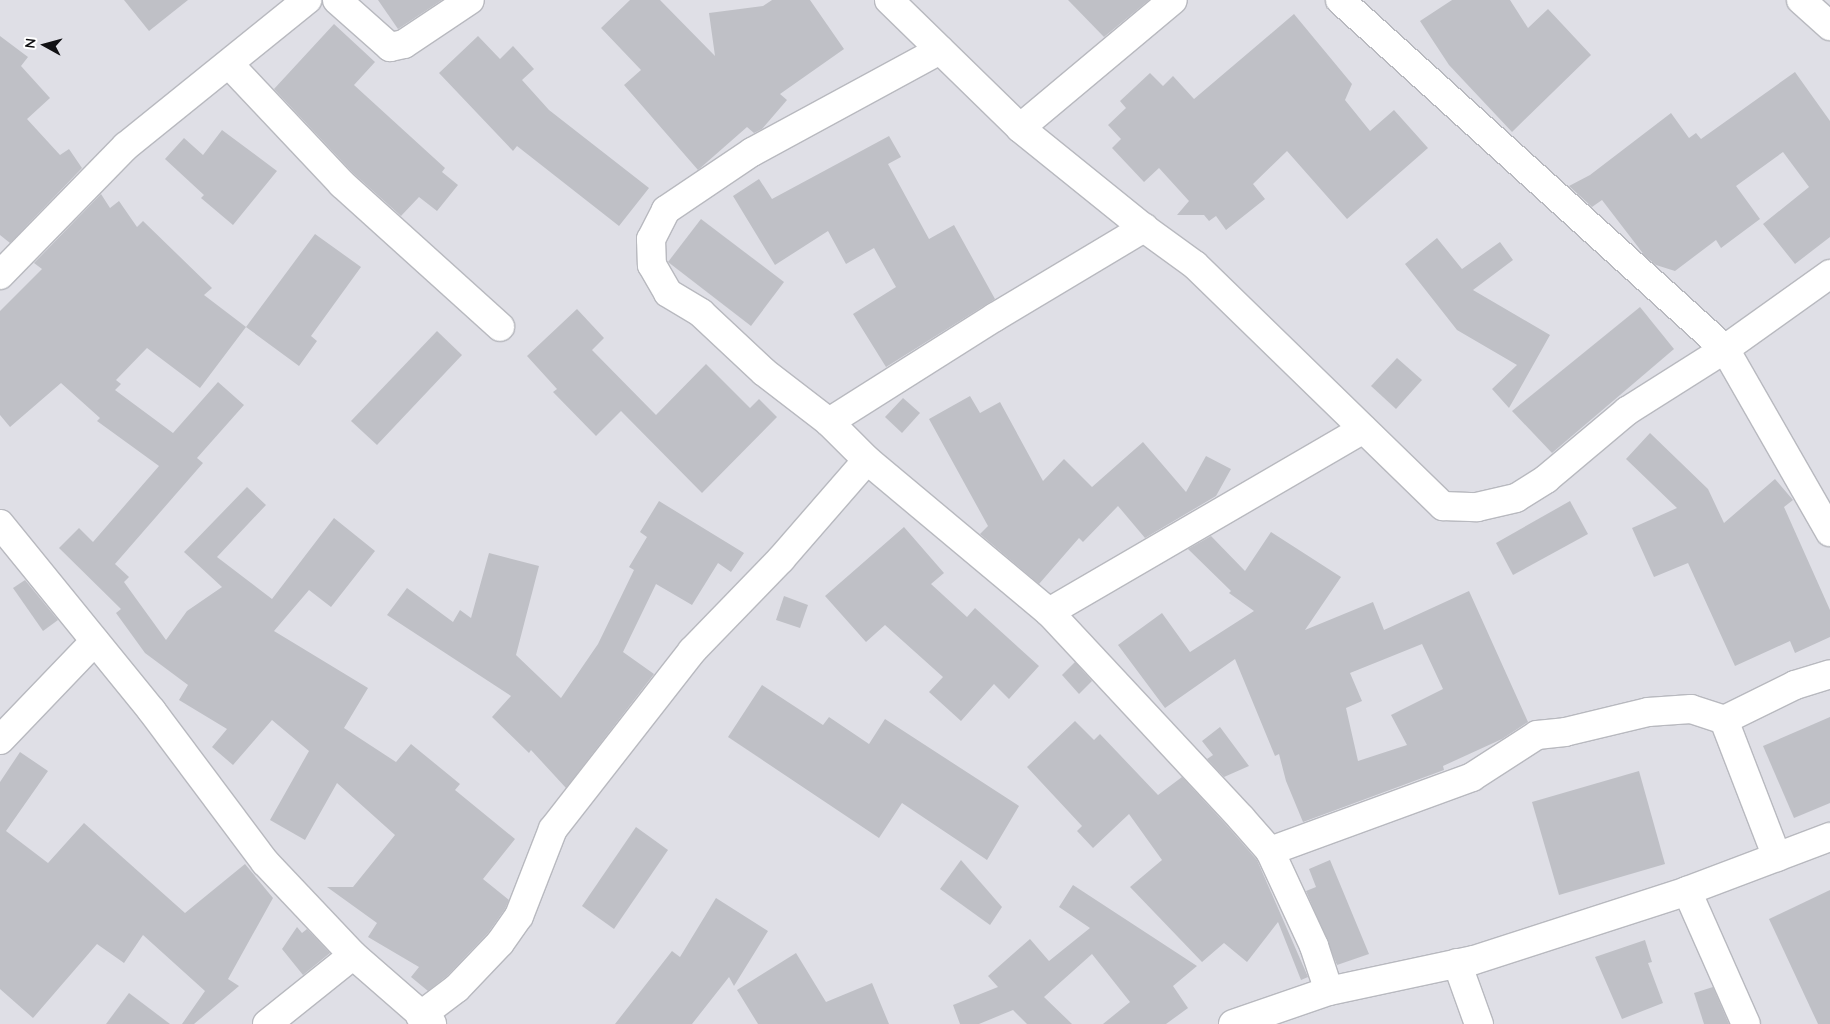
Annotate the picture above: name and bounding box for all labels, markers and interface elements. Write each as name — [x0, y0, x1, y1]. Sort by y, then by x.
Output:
north arrow — [20, 20, 70, 70]
text: N — [21, 37, 40, 49]

